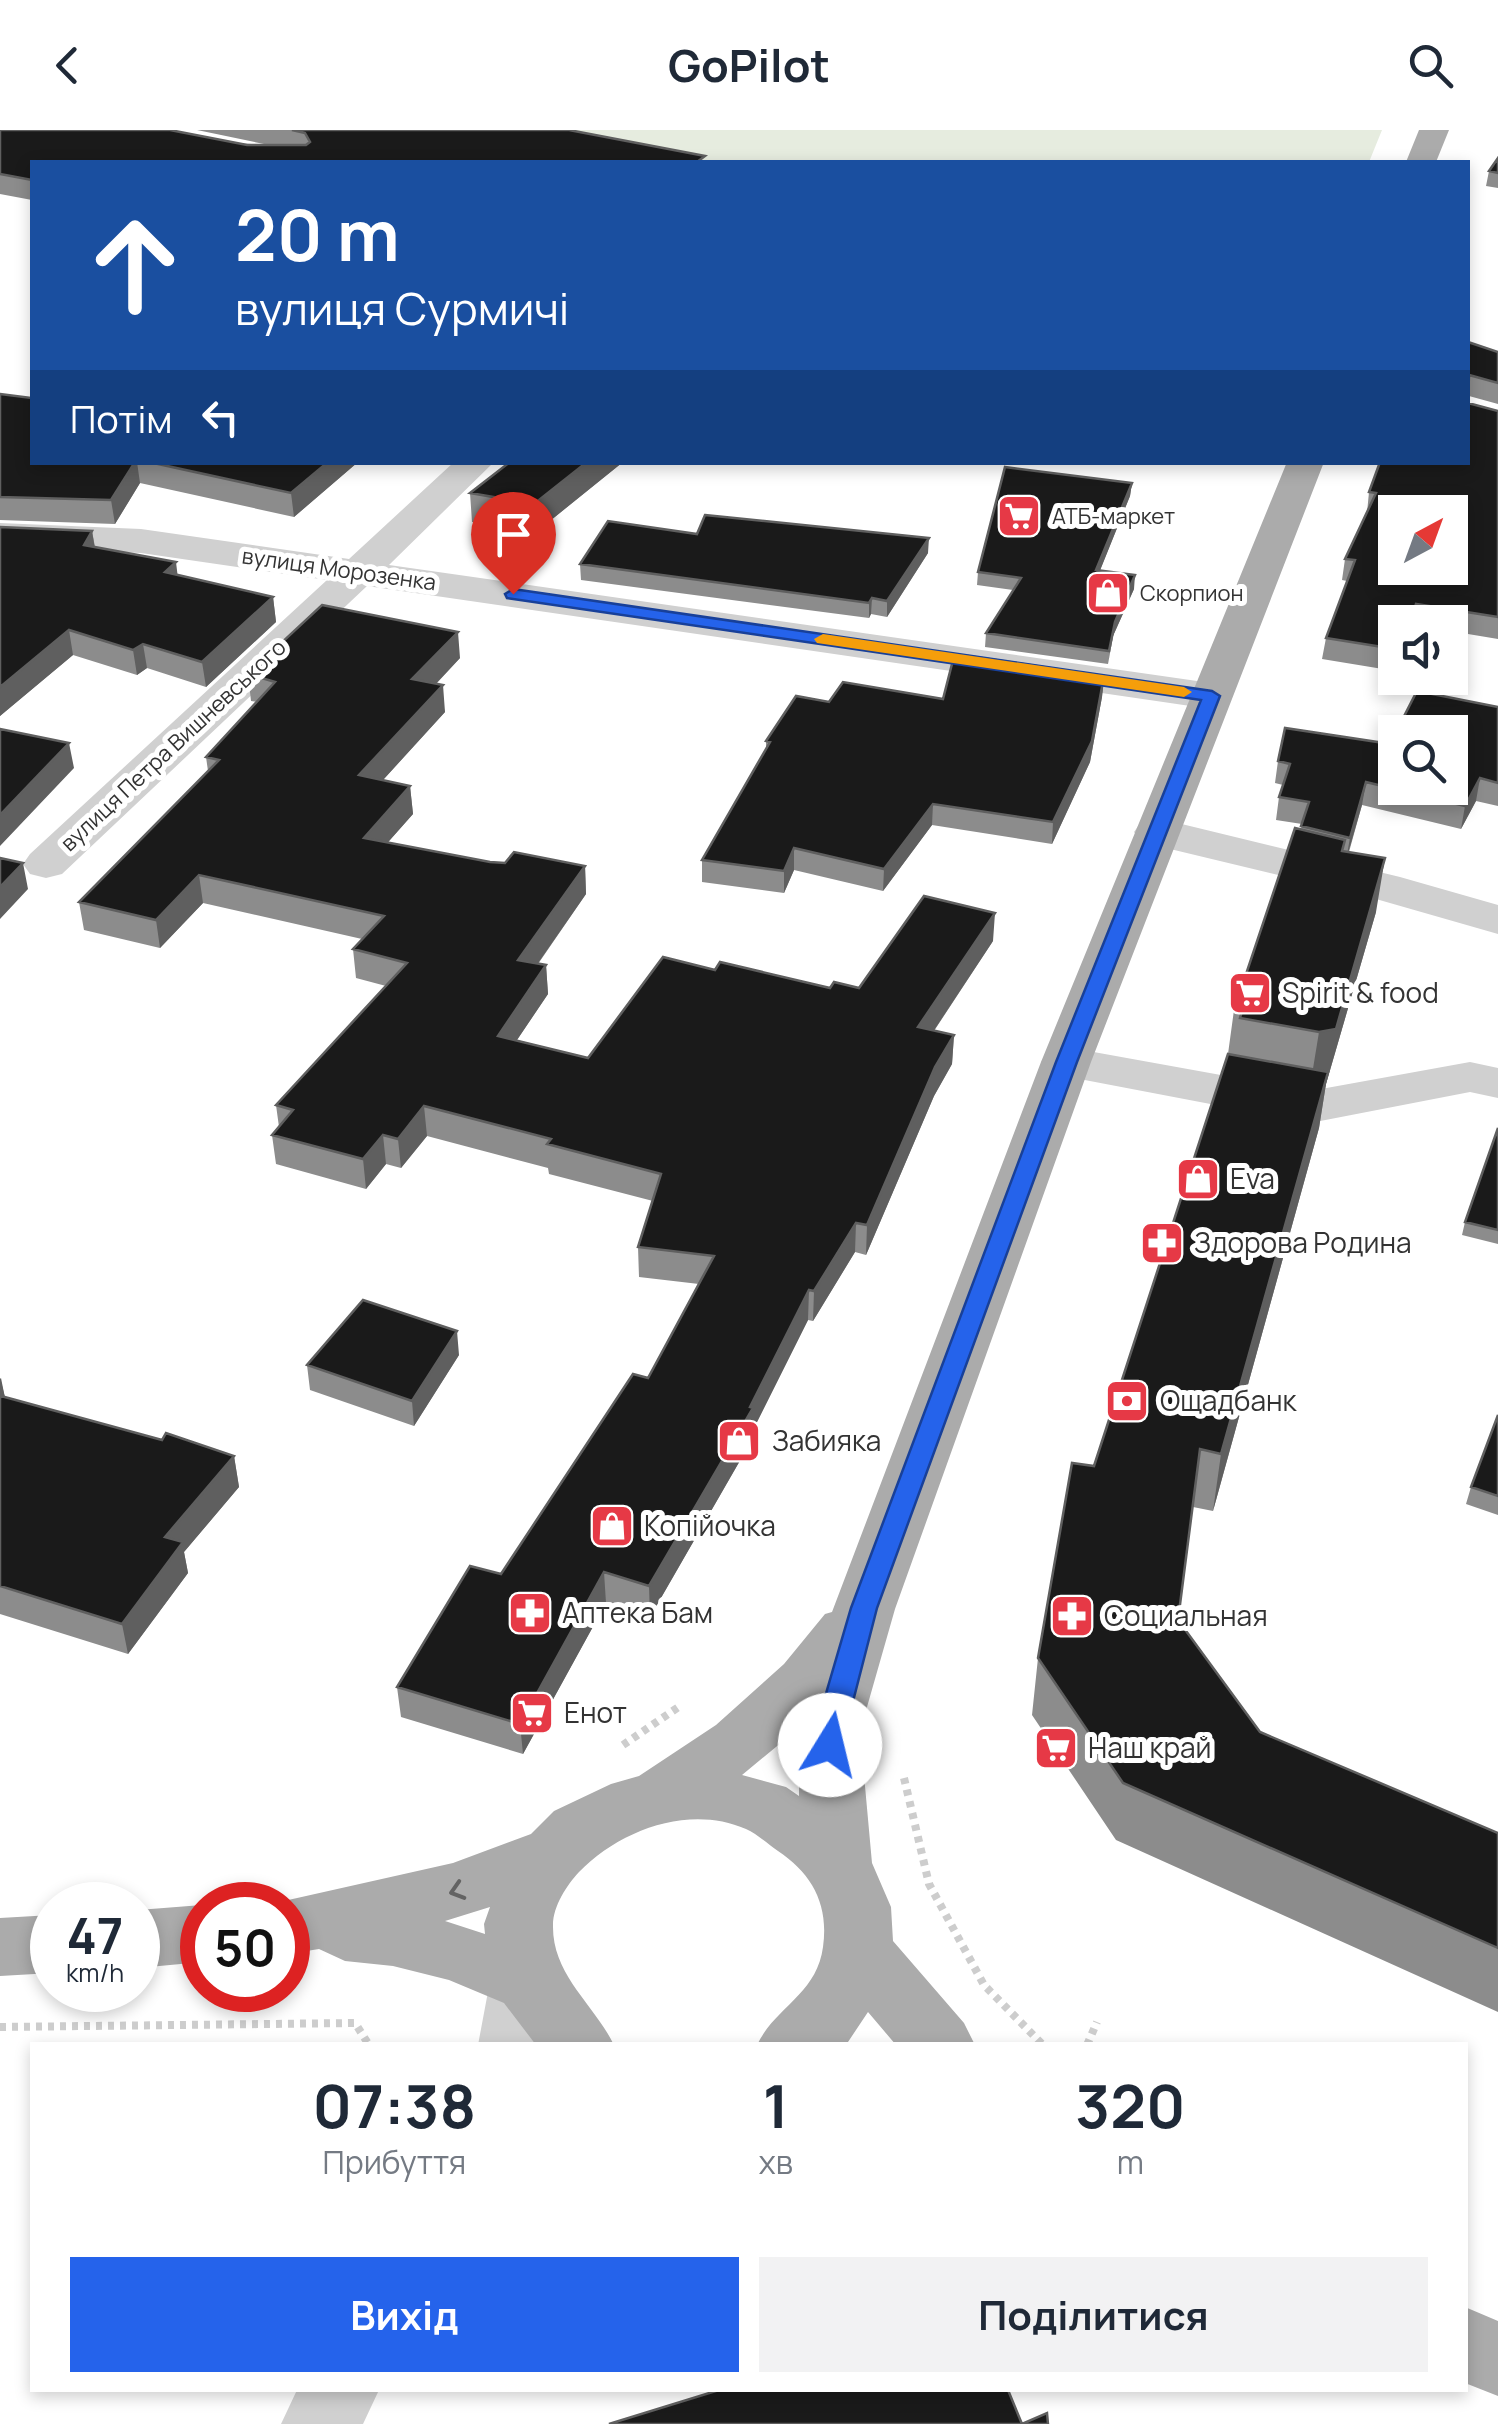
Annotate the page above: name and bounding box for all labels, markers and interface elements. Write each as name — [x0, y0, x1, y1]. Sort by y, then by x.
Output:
text: GoPilot — [668, 34, 830, 96]
icon: back — [40, 38, 95, 93]
icon: search — [1403, 38, 1458, 93]
text: 20 m — [235, 186, 400, 282]
icon: ahead — [70, 200, 200, 330]
text: вулиця Сурмичі — [235, 277, 569, 339]
icon: left — [193, 390, 248, 445]
text: Потім — [70, 392, 173, 444]
pin — [471, 492, 556, 595]
supermarket icon: АТБ-маркет — [996, 493, 1042, 539]
north arrow — [1378, 495, 1468, 585]
map controls — [1378, 495, 1468, 805]
place label: АТБ-маркет — [1052, 501, 1175, 531]
icon: arrive — [486, 507, 541, 562]
street label: вулиця Морозенка — [240, 541, 438, 597]
shop icon: Скорпион — [1085, 570, 1131, 616]
place label: Скорпион — [1140, 578, 1244, 608]
button: sound — [1378, 605, 1468, 695]
street label: вулиця Петра Вишневського — [54, 632, 292, 858]
button: search — [1378, 715, 1468, 805]
supermarket icon: Spirit & food — [1227, 970, 1273, 1016]
place label: Spirit & food — [1282, 973, 1439, 1011]
shop icon: Eva — [1175, 1156, 1221, 1202]
place label: Eva — [1230, 1159, 1275, 1197]
pharmacy icon: Здорова Родина — [1139, 1220, 1185, 1266]
place label: Здорова Родина — [1194, 1223, 1412, 1261]
bank icon: Ощадбанк — [1104, 1378, 1150, 1424]
place label: Ощадбанк — [1160, 1381, 1298, 1419]
shop icon: Забияка — [716, 1418, 762, 1464]
place label: Забияка — [772, 1421, 881, 1459]
shop icon: Копійочка — [589, 1503, 635, 1549]
place label: Копійочка — [644, 1506, 776, 1544]
pharmacy icon: Аптека Бам — [507, 1590, 553, 1636]
place label: Аптека Бам — [562, 1593, 713, 1631]
pharmacy icon: Социальная — [1049, 1593, 1095, 1639]
place label: Социальная — [1104, 1596, 1268, 1634]
supermarket icon: Енот — [509, 1690, 555, 1736]
place label: Енот — [564, 1693, 627, 1731]
position arrow — [778, 1693, 882, 1797]
supermarket icon: Наш край — [1033, 1725, 1079, 1771]
place label: Наш край — [1088, 1728, 1212, 1766]
one-way arrow — [449, 1879, 466, 1900]
speed limit sign: 50 — [180, 1882, 310, 2012]
text: 47 — [66, 1901, 124, 1969]
text: km/h — [66, 1955, 124, 1990]
text: 07:38 — [313, 2064, 476, 2146]
text: 1 — [763, 2064, 789, 2146]
text: 320 — [1075, 2064, 1185, 2146]
text: Прибуття — [323, 2140, 466, 2184]
text: хв — [759, 2140, 793, 2184]
text: m — [1117, 2140, 1144, 2184]
button: Вихід — [70, 2257, 739, 2372]
button: Поділитися — [759, 2257, 1428, 2372]

